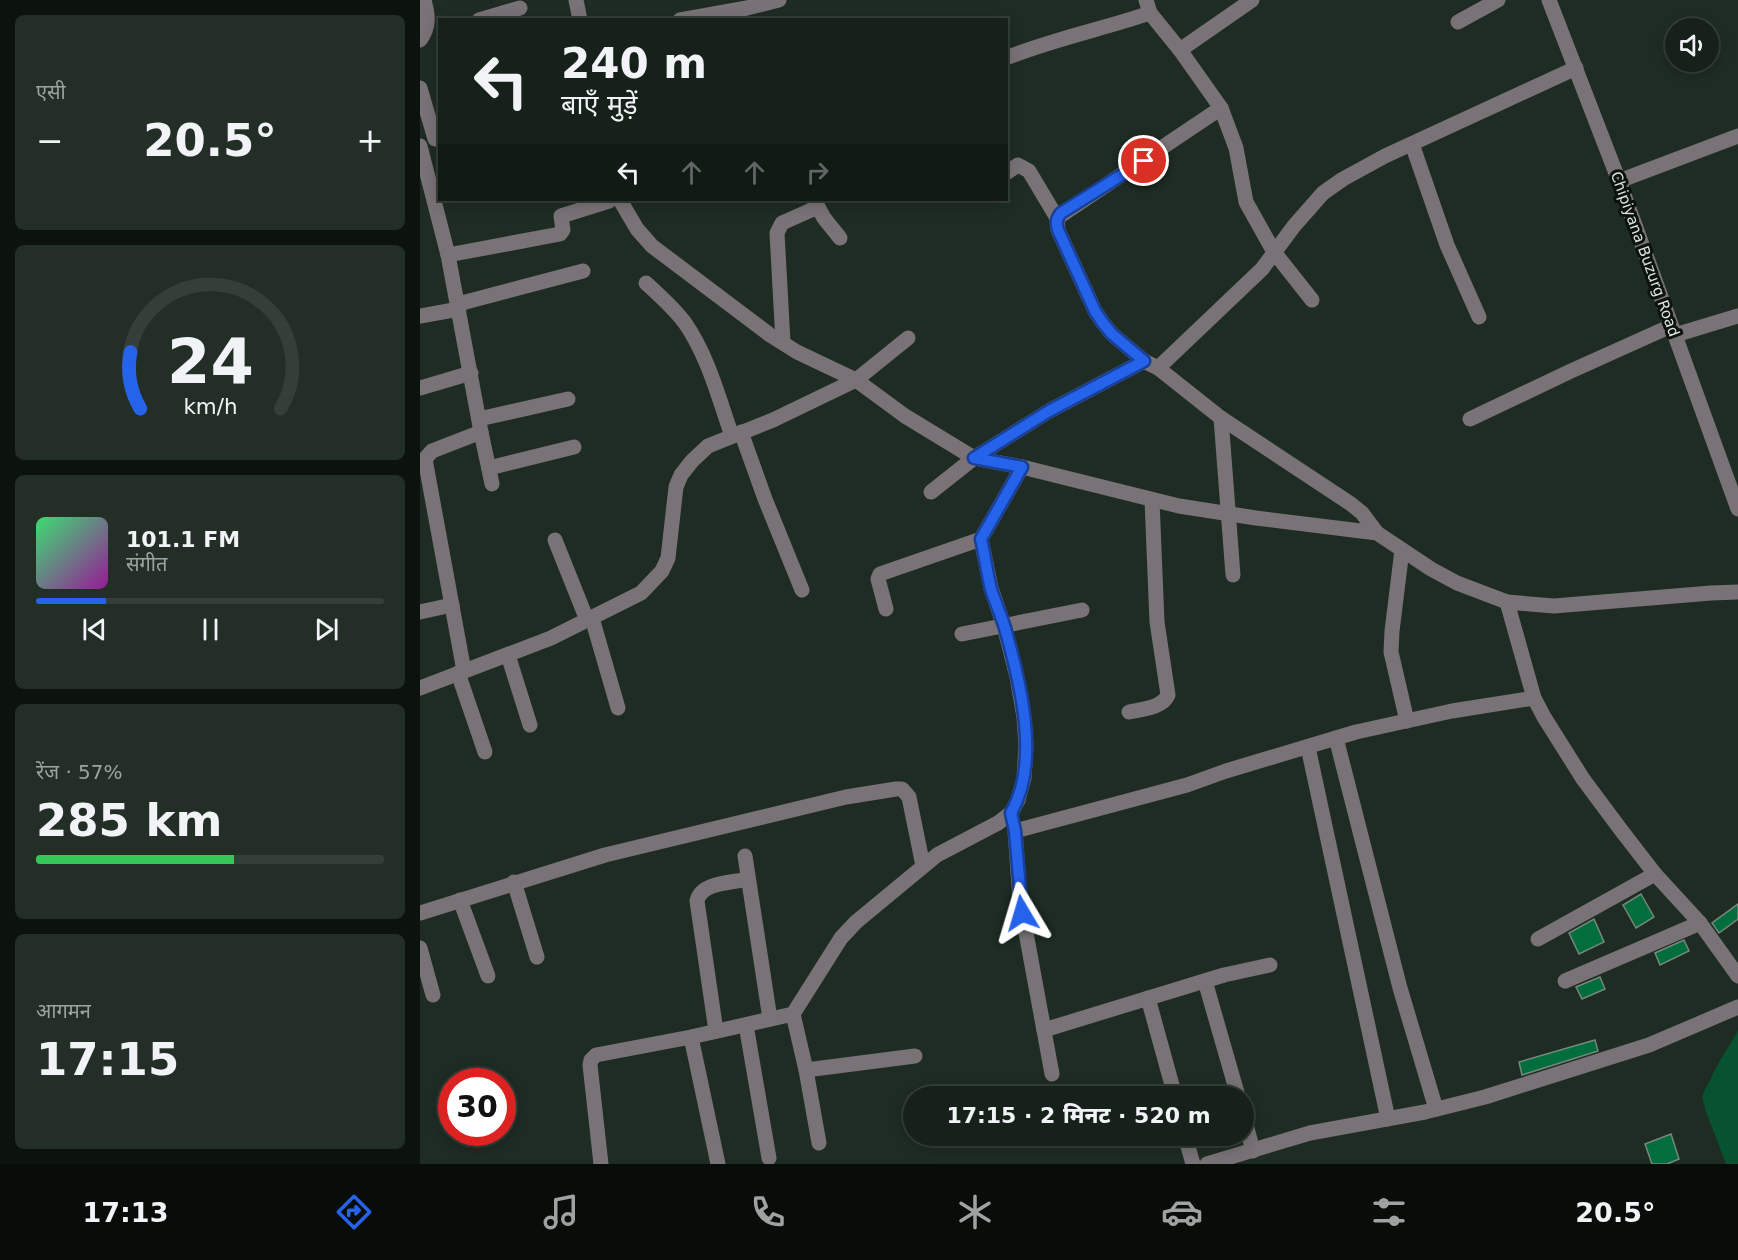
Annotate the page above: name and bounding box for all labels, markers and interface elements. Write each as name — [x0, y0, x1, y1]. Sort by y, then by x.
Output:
map controls — [1665, 18, 1719, 72]
button: sound — [1665, 18, 1719, 72]
text: 240 m — [561, 39, 707, 88]
icon: left — [462, 42, 540, 120]
text: एसी — [36, 80, 66, 104]
text: बाएँ मुड़ें — [561, 89, 638, 120]
text: 20.5° — [143, 114, 277, 167]
text: − — [36, 121, 64, 160]
text: + — [356, 121, 384, 160]
pin — [1118, 135, 1169, 186]
icon: arrive — [1127, 144, 1160, 177]
icon: left — [612, 156, 645, 189]
icon: ahead — [675, 156, 708, 189]
icon: ahead — [738, 156, 771, 189]
icon: right — [801, 156, 834, 189]
street label: Chipiyana Buzurg Road — [1607, 169, 1683, 339]
text: 24 — [167, 325, 253, 398]
text: km/h — [183, 395, 237, 420]
text: 101.1 FM — [126, 527, 240, 552]
text: संगीत — [126, 552, 167, 576]
icon: previous — [78, 613, 111, 646]
icon: pause — [194, 613, 227, 646]
icon: next — [310, 613, 343, 646]
text: रेंज · 57% — [36, 760, 123, 784]
text: 285 km — [36, 794, 222, 847]
position arrow — [990, 881, 1054, 945]
text: आगमन — [36, 999, 91, 1023]
text: 17:15 — [36, 1033, 179, 1086]
speed limit sign: 30 — [438, 1068, 516, 1146]
text: 17:15 · 2 मिनट · 520 m — [946, 1103, 1211, 1128]
icon: directions — [333, 1191, 375, 1233]
icon: music — [540, 1191, 582, 1233]
icon: phone — [747, 1191, 789, 1233]
icon: climate — [954, 1191, 996, 1233]
icon: car — [1161, 1191, 1203, 1233]
icon: filters — [1368, 1191, 1410, 1233]
text: 17:13 — [82, 1197, 168, 1228]
text: 20.5° — [1575, 1197, 1655, 1228]

